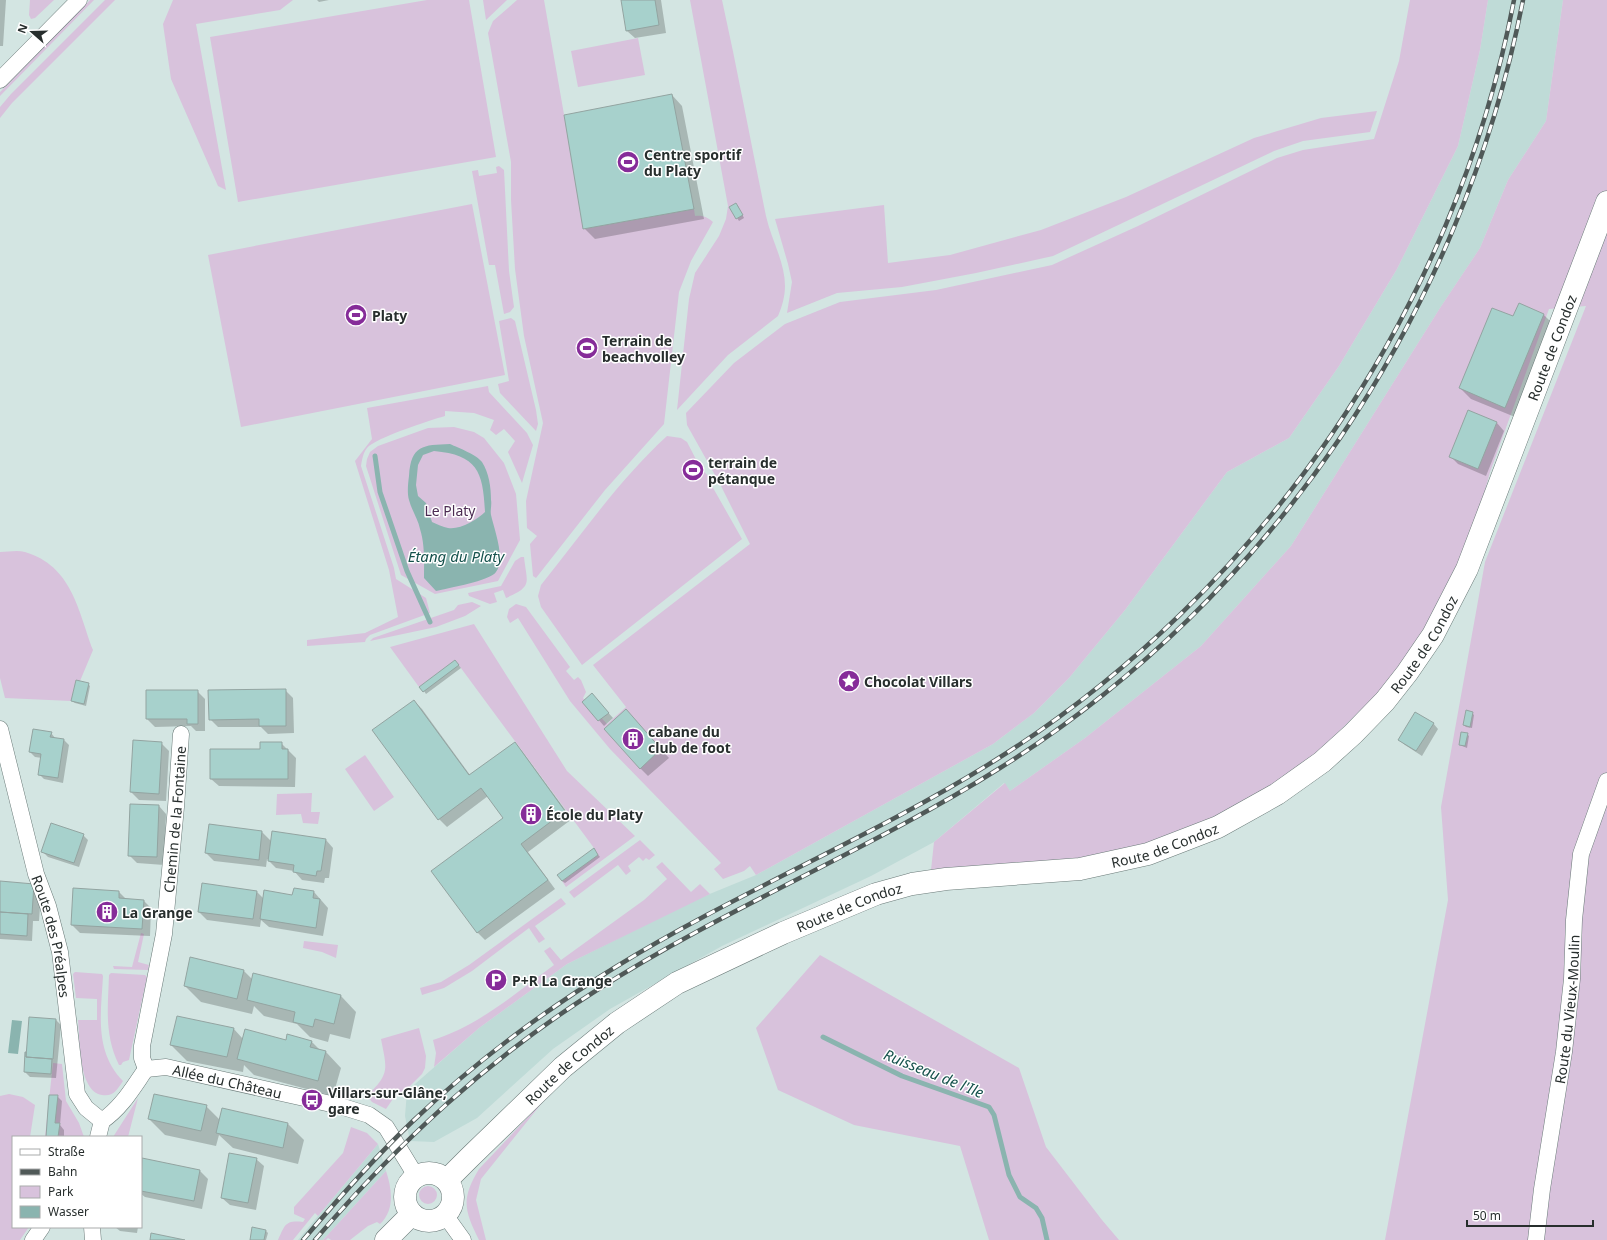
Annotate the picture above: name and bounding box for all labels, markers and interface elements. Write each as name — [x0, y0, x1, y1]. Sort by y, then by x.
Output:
north arrow — [12, 12, 52, 52]
text: N — [14, 22, 31, 35]
place label: Centre sportif du Platy — [644, 145, 743, 180]
sports icon: Centre sportif du Platy — [615, 149, 641, 175]
street label: Route de Condoz — [1523, 291, 1580, 403]
sports icon: Platy — [343, 302, 369, 328]
place label: Platy — [372, 306, 407, 325]
place label: Terrain de beachvolley — [602, 331, 685, 366]
sports icon: Terrain de beachvolley — [574, 335, 600, 361]
place label: terrain de pétanque — [708, 453, 777, 488]
sports icon: terrain de pétanque — [680, 457, 706, 483]
park label: Le Platy — [424, 501, 476, 520]
water label: Étang du Platy — [408, 546, 505, 566]
street label: Route de Condoz — [1385, 592, 1461, 697]
place icon: Chocolat Villars — [836, 668, 862, 694]
place label: Chocolat Villars — [864, 672, 972, 691]
place label: cabane du club de foot — [648, 722, 731, 757]
building icon: cabane du club de foot — [620, 726, 646, 752]
street label: Chemin de la Fontaine — [158, 745, 190, 894]
building icon: École du Platy — [518, 801, 544, 827]
place label: École du Platy — [546, 805, 643, 824]
street label: Route de Condoz — [1109, 818, 1221, 871]
street label: Route des Préalpes — [28, 872, 75, 999]
street label: Route de Condoz — [793, 878, 904, 936]
building icon: La Grange — [94, 899, 120, 925]
place label: La Grange — [122, 903, 193, 922]
street label: Route du Vieux-Moulin — [1550, 934, 1583, 1085]
parking icon: P+R La Grange — [483, 967, 509, 993]
place label: P+R La Grange — [512, 971, 612, 990]
street label: Route de Condoz — [520, 1020, 618, 1109]
water label: Ruisseau de l'Ile — [881, 1044, 987, 1102]
street label: Allée du Château — [171, 1059, 284, 1102]
place label: Villars-sur-Glâne, gare — [328, 1083, 447, 1118]
bus stop icon: Villars-sur-Glâne, gare — [299, 1087, 325, 1113]
legend — [12, 1136, 142, 1228]
text: Straße — [48, 1143, 85, 1160]
text: Bahn — [48, 1163, 77, 1180]
text: Park — [48, 1183, 74, 1200]
scale bar — [1467, 1202, 1593, 1228]
text: Wasser — [48, 1203, 89, 1220]
text: 50 m — [1473, 1207, 1501, 1224]

